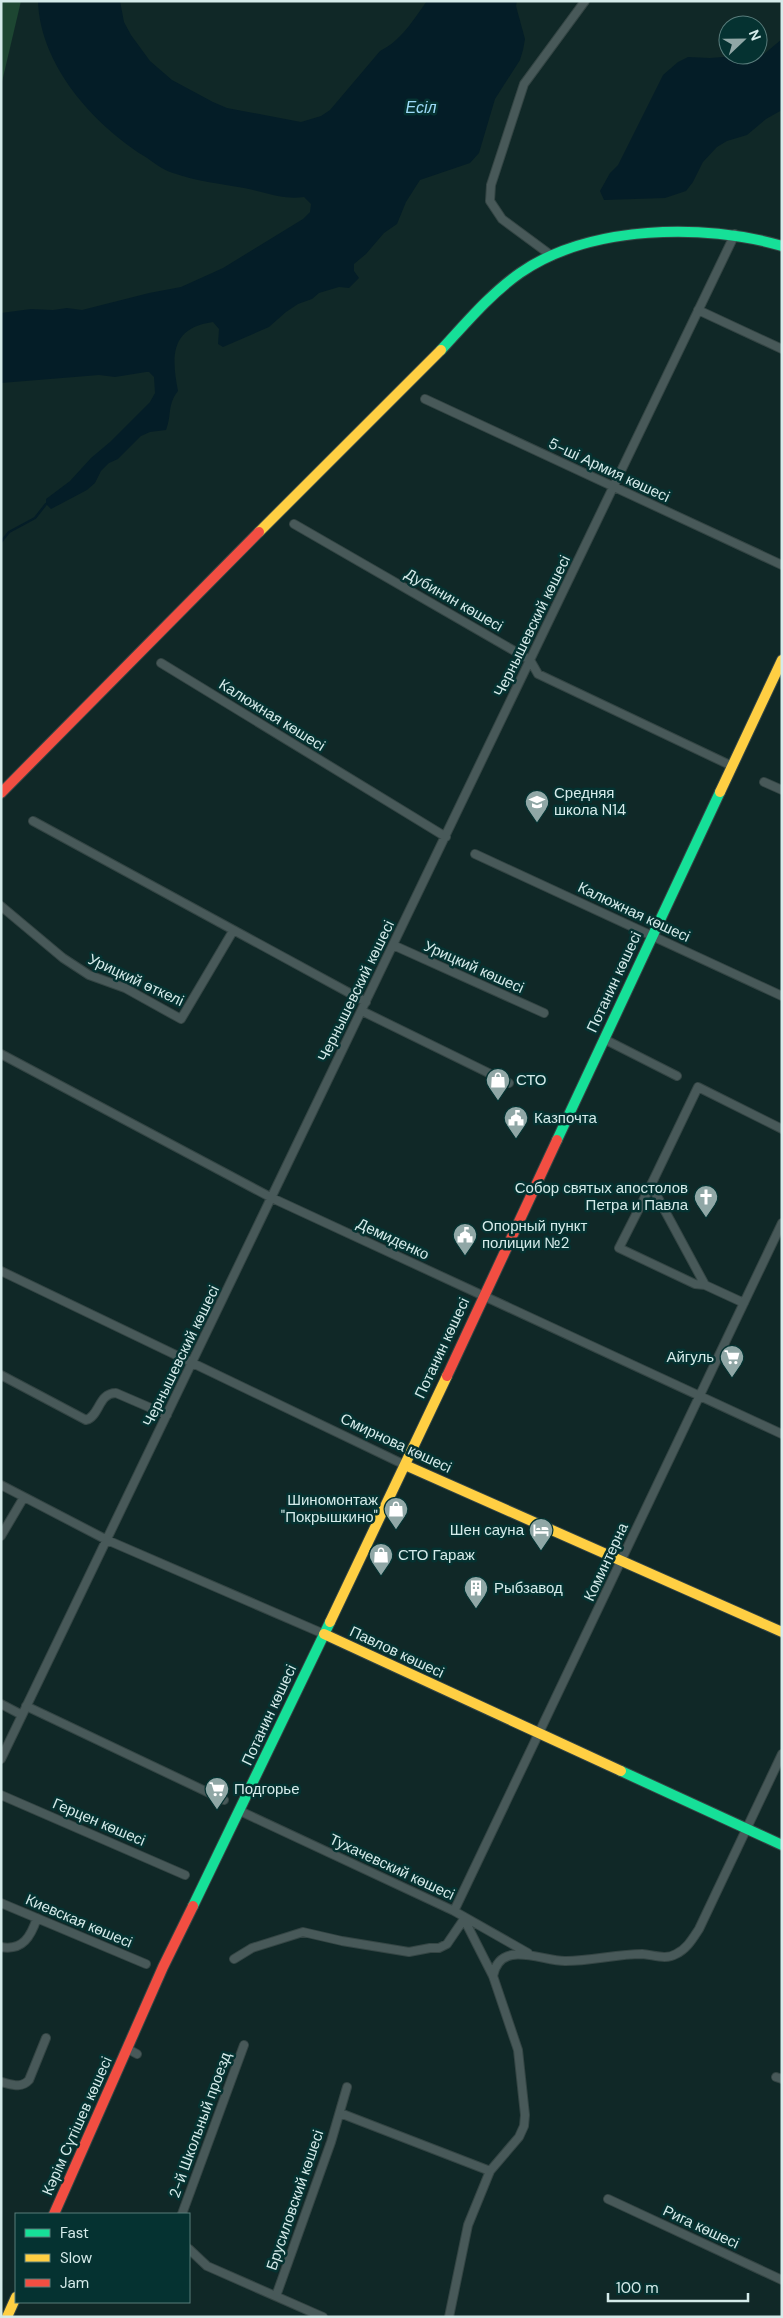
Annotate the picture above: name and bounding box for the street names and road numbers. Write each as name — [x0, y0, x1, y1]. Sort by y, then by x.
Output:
street label: 5-ші Армия көшесі — [545, 433, 673, 507]
street label: Чернышевский көшесі — [489, 552, 575, 700]
street label: Дубинин көшесі — [401, 564, 507, 636]
street label: Калюжная көшесі — [215, 674, 329, 756]
street label: Калюжная көшесі — [575, 877, 693, 947]
street label: Чернышевский көшесі — [313, 917, 399, 1065]
street label: Потанин көшесі — [582, 928, 646, 1036]
street label: Урицкий көшесі — [421, 936, 527, 998]
street label: Урицкий өткелі — [85, 949, 187, 1011]
street label: Демиденко — [354, 1214, 432, 1264]
street label: Чернышевский көшесі — [138, 1282, 224, 1430]
street label: Потанин көшесі — [410, 1294, 474, 1402]
street label: Смирнова көшесі — [337, 1408, 455, 1478]
street label: Коминтерна — [579, 1519, 633, 1604]
street label: Павлов көшесі — [347, 1621, 447, 1683]
street label: Потанин көшесі — [237, 1661, 301, 1769]
street label: Герцен көшесі — [50, 1793, 148, 1851]
street label: Тухачевский көшесі — [326, 1829, 458, 1905]
street label: Киевская көшесі — [23, 1889, 135, 1953]
street label: 2-й Школьный проезд — [164, 2049, 236, 2201]
street label: Кәрім Сүтішев көшесі — [37, 2053, 117, 2199]
street label: Брусиловский көшесі — [262, 2127, 328, 2273]
street label: Рига көшесі — [660, 2201, 742, 2253]

